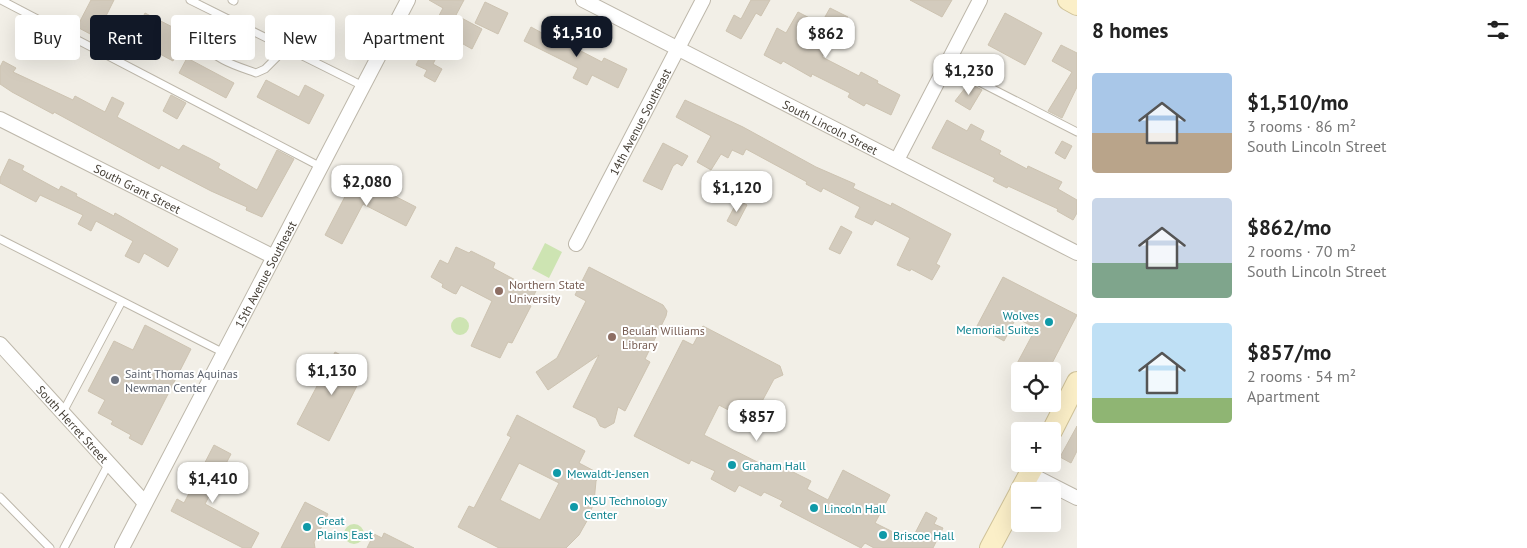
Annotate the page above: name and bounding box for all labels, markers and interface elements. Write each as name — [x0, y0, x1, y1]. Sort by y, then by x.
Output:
chip: Buy — [15, 15, 80, 60]
chip: Rent — [90, 15, 161, 60]
chip: Filters — [171, 15, 255, 60]
chip: New — [265, 15, 335, 60]
chip: Apartment — [345, 15, 463, 60]
pin: $1,510 — [536, 15, 618, 58]
icon: filters — [1484, 16, 1512, 44]
pin: $862 — [796, 17, 856, 59]
text: 8 homes — [1092, 17, 1168, 44]
text: $1,510 — [552, 22, 602, 42]
text: $862 — [808, 23, 844, 43]
pin: $1,230 — [928, 54, 1010, 96]
text: $1,230 — [944, 60, 994, 80]
street label: 14th Avenue Southeast — [606, 66, 674, 178]
text: $1,510/mo — [1247, 89, 1349, 116]
icon: home — [1132, 93, 1192, 153]
street label: South Lincoln Street — [780, 96, 880, 157]
text: 3 rooms · 86 m² — [1247, 116, 1356, 136]
text: South Lincoln Street — [1247, 136, 1386, 156]
street label: South Grant Street — [92, 160, 183, 216]
pin: $2,080 — [326, 164, 408, 207]
pin: $1,120 — [696, 170, 778, 213]
text: $2,080 — [342, 171, 392, 191]
text: $1,120 — [712, 177, 762, 197]
text: $862/mo — [1247, 214, 1331, 241]
street label: 15th Avenue Southeast — [231, 218, 299, 330]
icon: home — [1132, 218, 1192, 278]
text: 2 rooms · 70 m² — [1247, 241, 1356, 261]
text: South Lincoln Street — [1247, 261, 1386, 281]
place label: Northern State University — [509, 277, 585, 306]
marker: Northern State University — [493, 285, 505, 297]
place label: Wolves Memorial Suites — [956, 308, 1039, 337]
marker: Wolves Memorial Suites — [1043, 316, 1055, 328]
place label: Beulah Williams Library — [622, 323, 705, 352]
marker: Beulah Williams Library — [606, 331, 618, 343]
text: $857/mo — [1247, 339, 1331, 366]
icon: home — [1132, 343, 1192, 403]
pin: $1,130 — [291, 354, 373, 396]
text: $1,130 — [307, 360, 357, 380]
map controls — [1011, 362, 1061, 532]
button: locate — [1011, 362, 1061, 412]
place label: Saint Thomas Aquinas Newman Center — [125, 366, 238, 395]
text: 2 rooms · 54 m² — [1247, 366, 1356, 386]
marker: Saint Thomas Aquinas Newman Center — [109, 374, 121, 386]
street label: South Herret Street — [34, 382, 112, 466]
text: Apartment — [1247, 386, 1320, 406]
pin: $857 — [727, 400, 787, 442]
text: $857 — [739, 406, 775, 426]
button: + — [1011, 422, 1061, 472]
place label: Graham Hall — [742, 458, 806, 473]
marker: Graham Hall — [726, 459, 738, 471]
pin: $1,410 — [172, 462, 254, 504]
place label: Mewaldt-Jensen — [567, 466, 649, 481]
marker: Mewaldt-Jensen — [551, 467, 563, 479]
text: $1,410 — [188, 468, 238, 488]
button: − — [1011, 482, 1061, 532]
place label: NSU Technology Center — [584, 493, 668, 522]
marker: NSU Technology Center — [568, 501, 580, 513]
place label: Lincoln Hall — [824, 501, 886, 516]
marker: Lincoln Hall — [808, 502, 820, 514]
place label: Great Plains East — [317, 513, 373, 542]
marker: Great Plains East — [301, 521, 313, 533]
place label: Briscoe Hall — [893, 528, 955, 543]
marker: Briscoe Hall — [877, 529, 889, 541]

